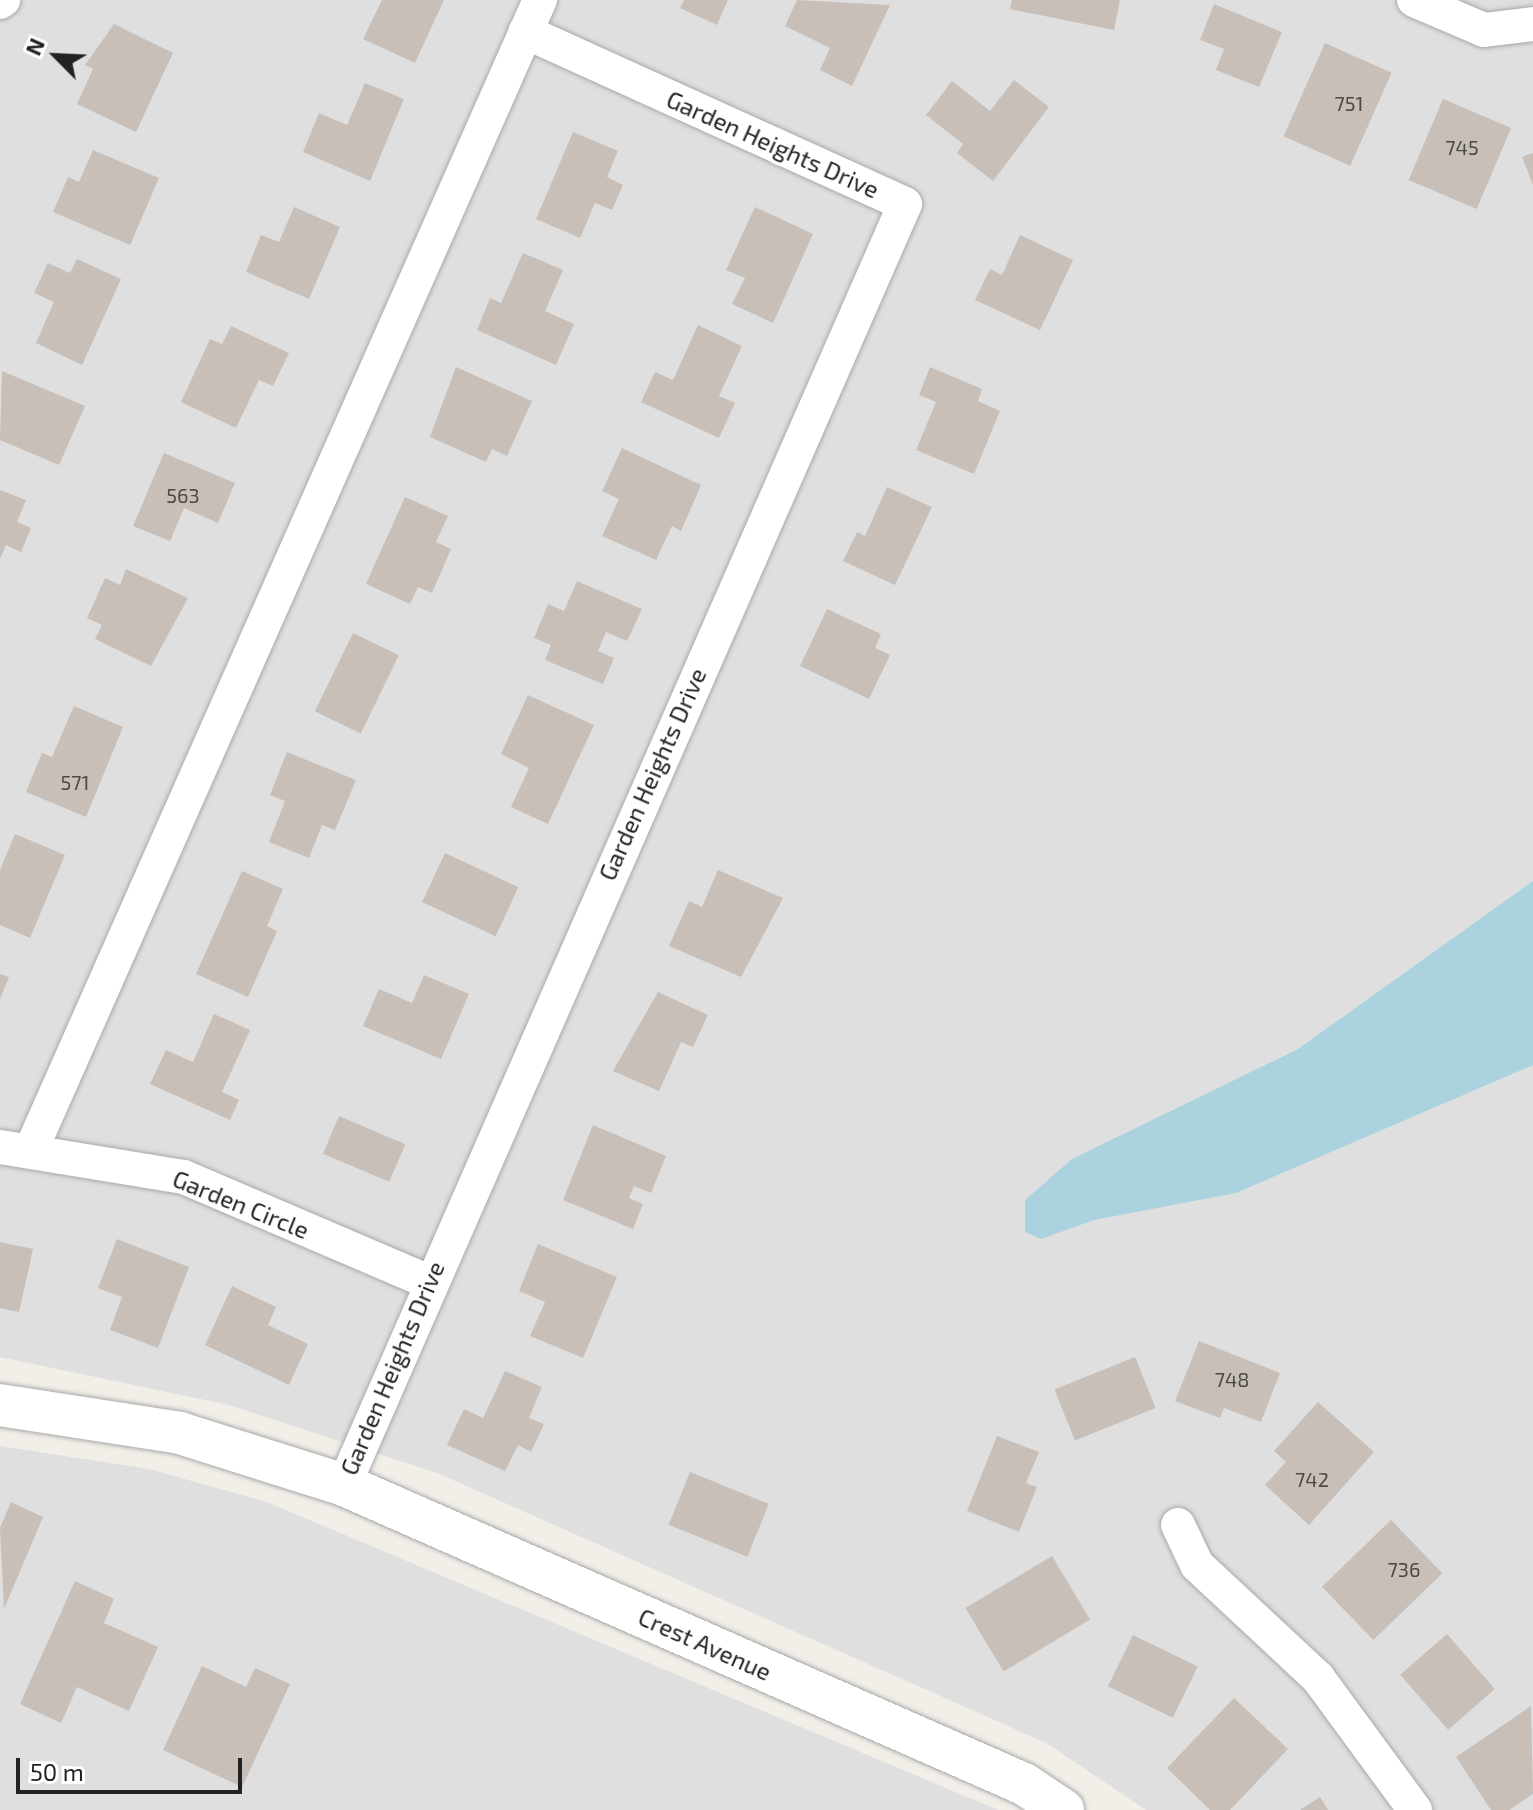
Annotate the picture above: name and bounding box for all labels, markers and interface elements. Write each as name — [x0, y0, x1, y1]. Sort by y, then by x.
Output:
north arrow — [16, 16, 96, 96]
text: N — [19, 34, 49, 59]
street label: Garden Heights Drive — [662, 84, 884, 204]
house number: 751 — [1335, 91, 1363, 115]
house number: 745 — [1445, 135, 1479, 159]
house number: 563 — [166, 483, 200, 507]
street label: Garden Heights Drive — [592, 663, 712, 885]
house number: 571 — [61, 770, 89, 794]
street label: Garden Circle — [169, 1164, 313, 1244]
street label: Garden Heights Drive — [334, 1257, 450, 1479]
house number: 748 — [1215, 1367, 1249, 1391]
house number: 742 — [1295, 1467, 1329, 1491]
house number: 736 — [1388, 1557, 1420, 1581]
street label: Crest Avenue — [634, 1602, 776, 1686]
scale bar — [20, 1742, 246, 1792]
text: 50 m — [30, 1757, 84, 1786]

